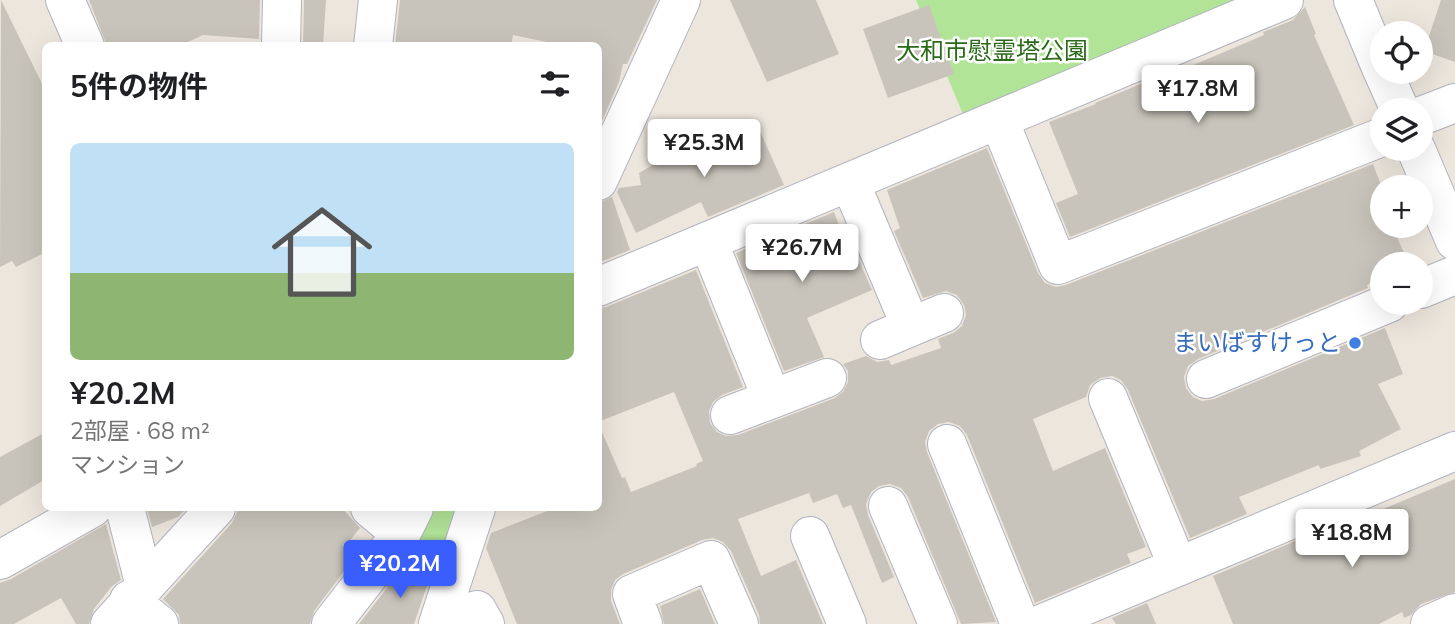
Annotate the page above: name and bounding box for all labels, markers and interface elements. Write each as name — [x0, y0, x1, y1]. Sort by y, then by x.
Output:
map controls — [1370, 21, 1433, 315]
button: locate — [1370, 21, 1433, 84]
park label: 大和市慰霊塔公園 — [896, 35, 1088, 65]
icon: filters — [536, 65, 574, 103]
pin: ¥17.8M — [1141, 66, 1255, 125]
text: 5件の物件 — [70, 67, 208, 105]
text: ¥17.8M — [1158, 73, 1238, 102]
button: layers — [1370, 98, 1433, 161]
pin: ¥25.3M — [647, 120, 761, 179]
text: ¥25.3M — [664, 127, 744, 156]
button: + — [1370, 175, 1433, 238]
icon: home — [259, 189, 385, 315]
pin: ¥26.7M — [745, 224, 859, 284]
text: ¥26.7M — [762, 232, 842, 261]
button: − — [1370, 252, 1433, 315]
place label: まいばすけっと — [1173, 327, 1341, 357]
marker: まいばすけっと — [1347, 335, 1363, 351]
text: ¥20.2M — [70, 374, 176, 412]
text: 2部屋 · 68 m² — [70, 416, 210, 445]
text: マンション — [70, 450, 185, 479]
pin: ¥18.8M — [1295, 510, 1409, 569]
text: ¥18.8M — [1312, 517, 1392, 546]
pin: ¥20.2M — [343, 540, 457, 600]
text: ¥20.2M — [360, 548, 440, 577]

